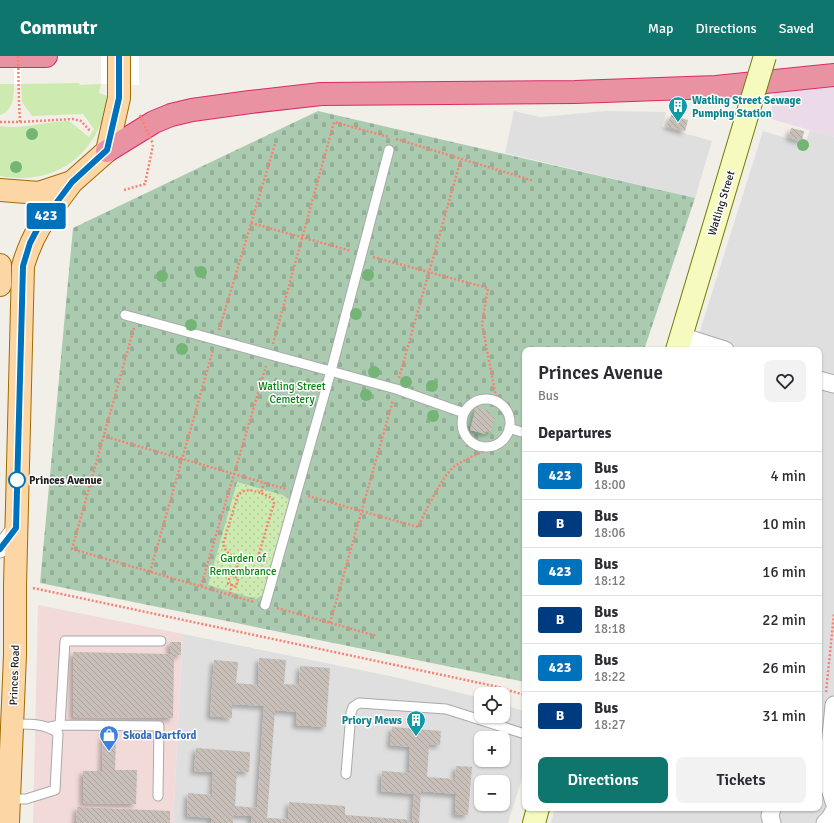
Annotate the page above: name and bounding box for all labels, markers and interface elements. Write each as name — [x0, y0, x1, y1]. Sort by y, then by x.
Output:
text: Commutr — [20, 16, 97, 40]
text: Map — [648, 20, 674, 37]
text: Directions — [696, 20, 757, 37]
text: Saved — [779, 20, 814, 37]
place label: Watling Street Sewage Pumping Station — [692, 94, 801, 120]
building icon: Watling Street Sewage Pumping Station — [667, 95, 689, 123]
street label: Watling Street — [705, 169, 738, 237]
line badge: 423 — [23, 203, 69, 229]
text: 423 — [35, 207, 57, 224]
button: heart — [764, 360, 806, 402]
text: Princes Avenue — [538, 361, 663, 385]
park label: Watling Street Cemetery — [258, 380, 326, 406]
text: Bus — [538, 388, 559, 404]
text: Departures — [538, 424, 611, 442]
text: Bus — [594, 459, 618, 477]
text: 423 — [549, 467, 571, 484]
text: 4 min — [770, 467, 806, 485]
marker: Princes Avenue — [8, 471, 26, 489]
place label: Princes Avenue — [29, 474, 103, 487]
text: 18:00 — [594, 477, 626, 493]
text: Bus — [594, 507, 618, 525]
text: B — [556, 515, 564, 532]
text: 10 min — [762, 515, 806, 533]
text: 18:06 — [594, 525, 626, 541]
park label: Garden of Remembrance — [210, 552, 276, 578]
text: Bus — [594, 555, 618, 573]
text: 423 — [549, 563, 571, 580]
text: 16 min — [762, 563, 806, 581]
text: 18:12 — [594, 573, 626, 589]
text: Bus — [594, 603, 618, 621]
text: B — [556, 611, 564, 628]
text: 22 min — [762, 611, 806, 629]
text: 18:18 — [594, 621, 626, 637]
street label: Princes Road — [7, 644, 22, 706]
text: Bus — [594, 651, 618, 669]
text: 423 — [549, 659, 571, 676]
text: 26 min — [762, 659, 806, 677]
text: 18:22 — [594, 669, 626, 685]
map controls — [474, 687, 510, 811]
button: locate — [474, 687, 510, 723]
text: Bus — [594, 699, 618, 717]
text: B — [556, 707, 564, 724]
text: 31 min — [762, 707, 806, 725]
building icon: Priory Mews — [405, 709, 427, 737]
place label: Priory Mews — [342, 714, 402, 727]
text: 18:27 — [594, 717, 626, 733]
shop icon: Skoda Dartford — [98, 724, 120, 752]
place label: Skoda Dartford — [123, 729, 196, 742]
button: + — [474, 731, 510, 767]
button: Directions — [538, 757, 668, 803]
button: Tickets — [676, 757, 806, 803]
button: − — [474, 775, 510, 811]

